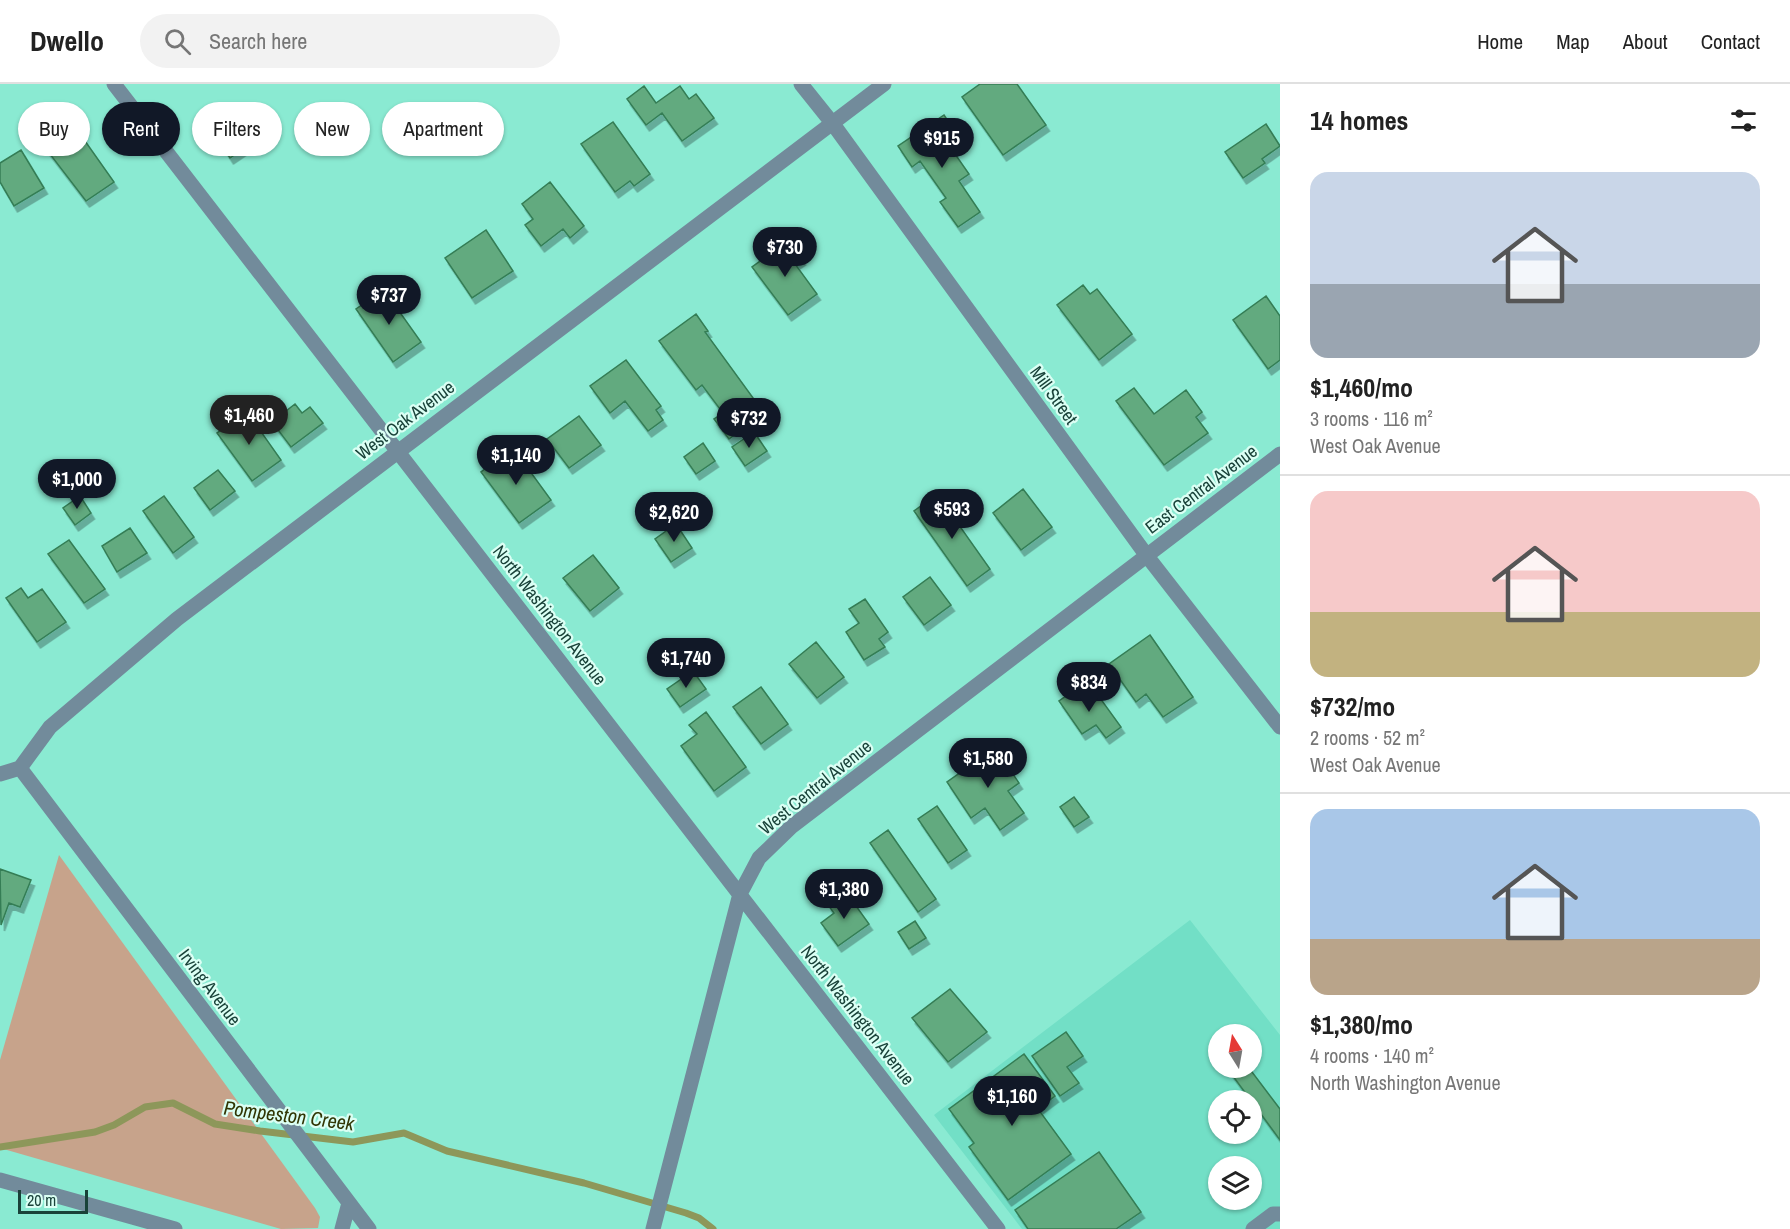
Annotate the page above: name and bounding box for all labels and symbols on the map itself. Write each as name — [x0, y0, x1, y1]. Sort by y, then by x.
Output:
pin: $915 — [906, 118, 978, 169]
pin: $730 — [749, 227, 821, 278]
pin: $737 — [353, 275, 425, 326]
street label: Mill Street — [1024, 361, 1084, 429]
street label: West Oak Avenue — [350, 375, 460, 465]
pin: $1,460 — [200, 395, 298, 446]
pin: $732 — [713, 398, 785, 449]
pin: $1,140 — [467, 435, 565, 486]
street label: East Central Avenue — [1140, 439, 1262, 539]
pin: $1,000 — [28, 459, 126, 510]
pin: $593 — [916, 489, 988, 540]
pin: $2,620 — [625, 492, 723, 543]
street label: North Washington Avenue — [487, 540, 613, 690]
pin: $1,740 — [637, 638, 735, 689]
pin: $834 — [1053, 662, 1125, 713]
street label: West Central Avenue — [753, 734, 877, 840]
pin: $1,580 — [939, 738, 1037, 789]
pin: $1,380 — [795, 869, 893, 920]
street label: North Washington Avenue — [795, 940, 921, 1090]
street label: Irving Avenue — [173, 944, 247, 1030]
north arrow — [1208, 1024, 1262, 1078]
pin: $1,160 — [963, 1076, 1061, 1127]
water label: Pompeston Creek — [222, 1094, 357, 1136]
scale bar — [18, 1187, 88, 1214]

